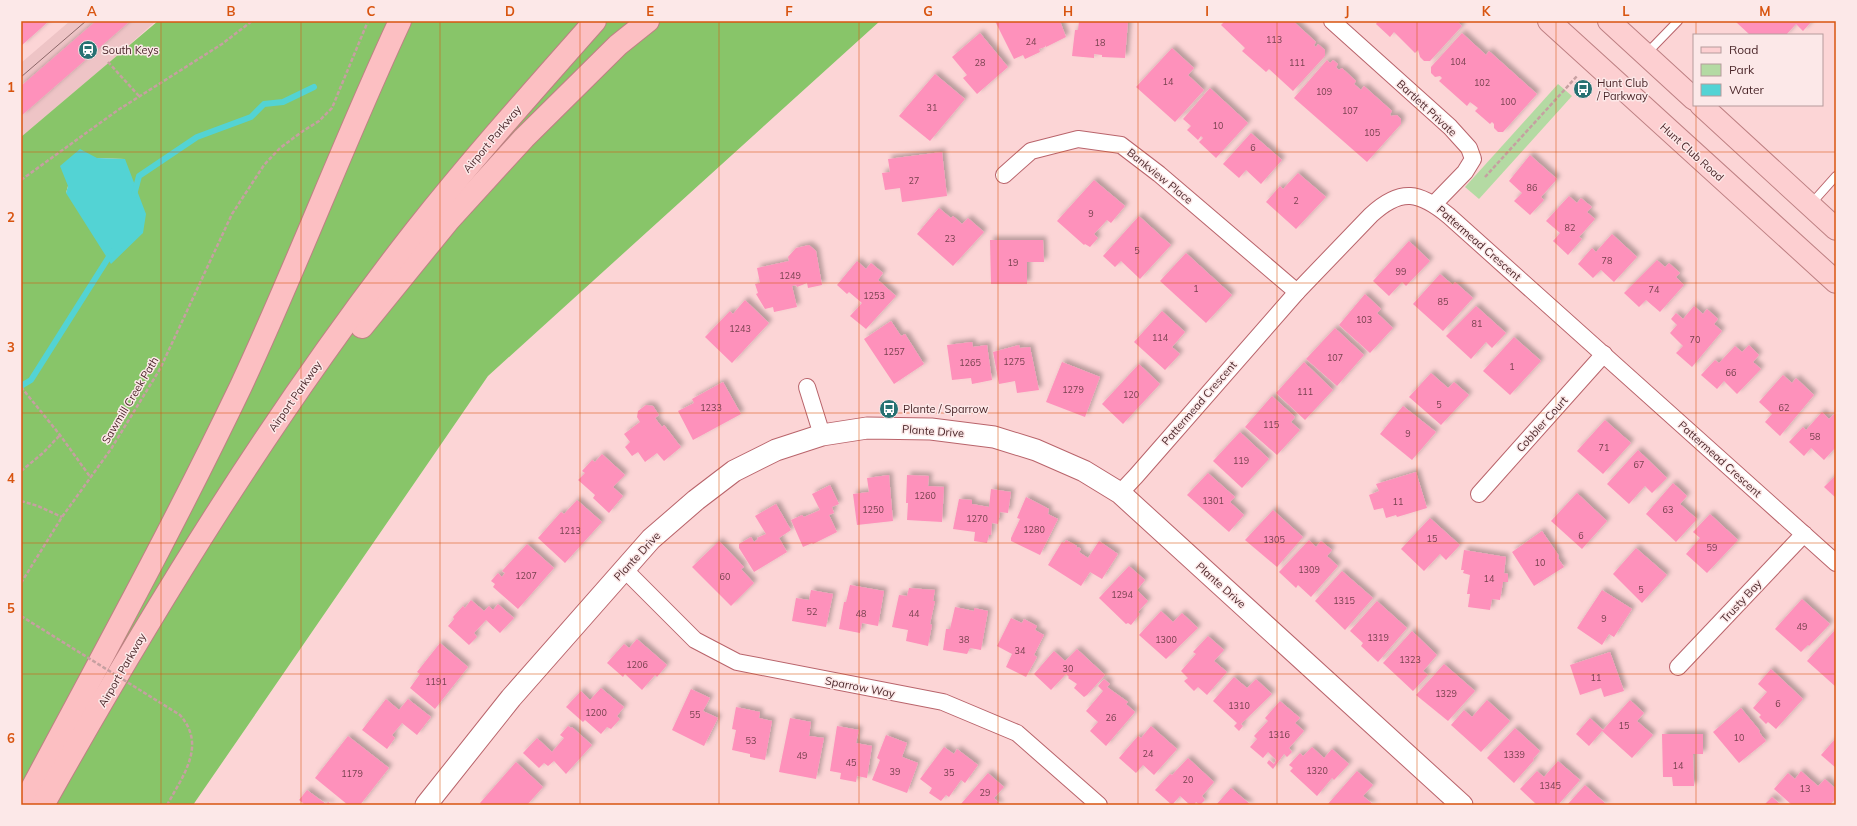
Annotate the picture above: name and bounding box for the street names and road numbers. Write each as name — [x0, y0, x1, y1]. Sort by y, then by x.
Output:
street label: Bartlett Private — [1394, 77, 1460, 139]
street label: Airport Parkway — [460, 102, 524, 175]
street label: Hunt Club Road — [1657, 120, 1727, 184]
street label: Bankview Place — [1124, 145, 1196, 207]
street label: Pattermead Crescent — [1434, 203, 1524, 284]
street label: Sawmill Creek Path — [98, 354, 162, 446]
street label: Airport Parkway — [265, 358, 325, 434]
street label: Pattermead Crescent — [1159, 358, 1240, 448]
street label: Cobbler Court — [1513, 393, 1571, 455]
street label: Pattermead Crescent — [1675, 418, 1765, 500]
street label: Plante Drive — [902, 422, 964, 440]
street label: Plante Drive — [611, 529, 663, 583]
street label: Plante Drive — [1193, 559, 1249, 611]
street label: Trusty Bay — [1717, 576, 1765, 626]
street label: Airport Parkway — [95, 630, 149, 710]
street label: Sparrow Way — [824, 673, 896, 701]

